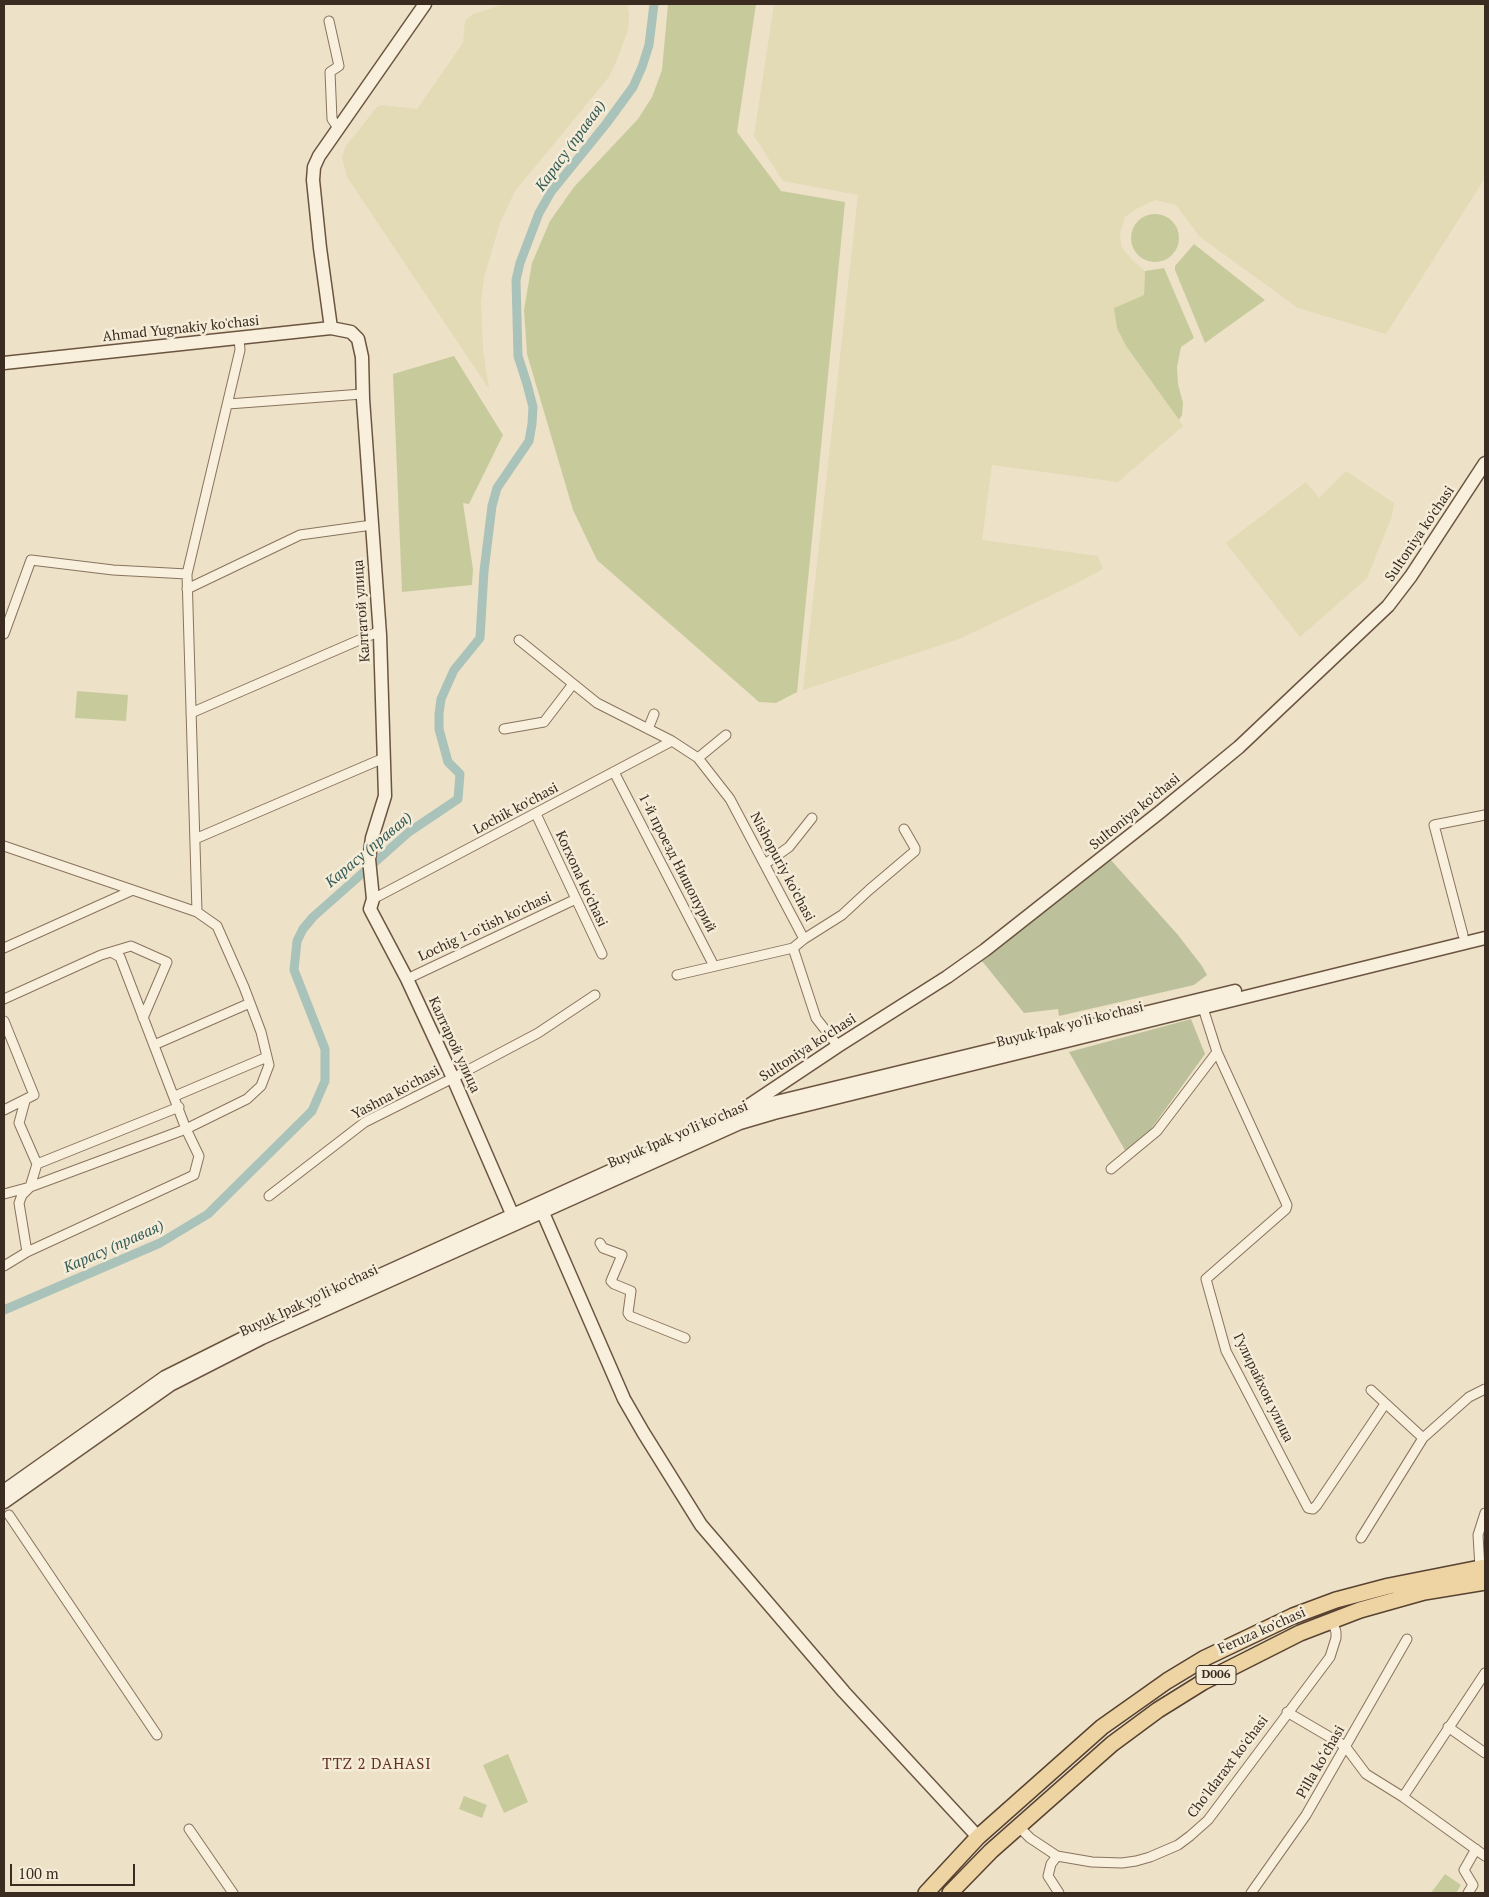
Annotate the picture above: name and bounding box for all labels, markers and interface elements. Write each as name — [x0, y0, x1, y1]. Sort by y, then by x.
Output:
water label: Карасу (правая) — [532, 97, 610, 195]
street label: Ahmad Yugnakiy ko'chasi — [102, 312, 260, 346]
street label: Sultoniya ko'chasi — [1382, 483, 1458, 585]
street label: Калтатой улица — [350, 559, 374, 663]
street label: Sultoniya ko'chasi — [1086, 770, 1184, 854]
street label: Lochik ko'chasi — [471, 780, 561, 838]
street label: 1-й проезд Нишопурий — [635, 791, 719, 935]
water label: Карасу (правая) — [322, 808, 416, 892]
street label: Nishopuriy ko'chasi — [746, 809, 818, 925]
street label: Korxona ko'chasi — [551, 828, 611, 930]
street label: Lochig 1-o'tish ko'chasi — [416, 889, 554, 965]
street label: Калтарой улица — [424, 994, 484, 1096]
street label: Buyuk Ipak yo'li ko'chasi — [995, 999, 1145, 1051]
street label: Sultoniya ko'chasi — [757, 1011, 859, 1085]
street label: Yashna ko'chasi — [349, 1063, 443, 1123]
street label: Buyuk Ipak yo'li ko'chasi — [605, 1098, 751, 1172]
water label: Карасу (правая) — [61, 1217, 167, 1277]
street label: Buyuk Ipak yo'li ko'chasi — [237, 1262, 381, 1340]
street label: Гулирайхон улица — [1229, 1331, 1297, 1445]
street label: Feruza ko'chasi — [1216, 1604, 1308, 1658]
road number: D006 — [1196, 1666, 1236, 1684]
street label: Cho'ldaraxt ko'chasi — [1184, 1713, 1272, 1821]
street label: Pilla ko‘chasi — [1293, 1723, 1349, 1801]
district label: TTZ 2 DAHASI — [321, 1756, 433, 1774]
scale bar — [12, 1854, 138, 1886]
text: 100 m — [18, 1863, 59, 1883]

